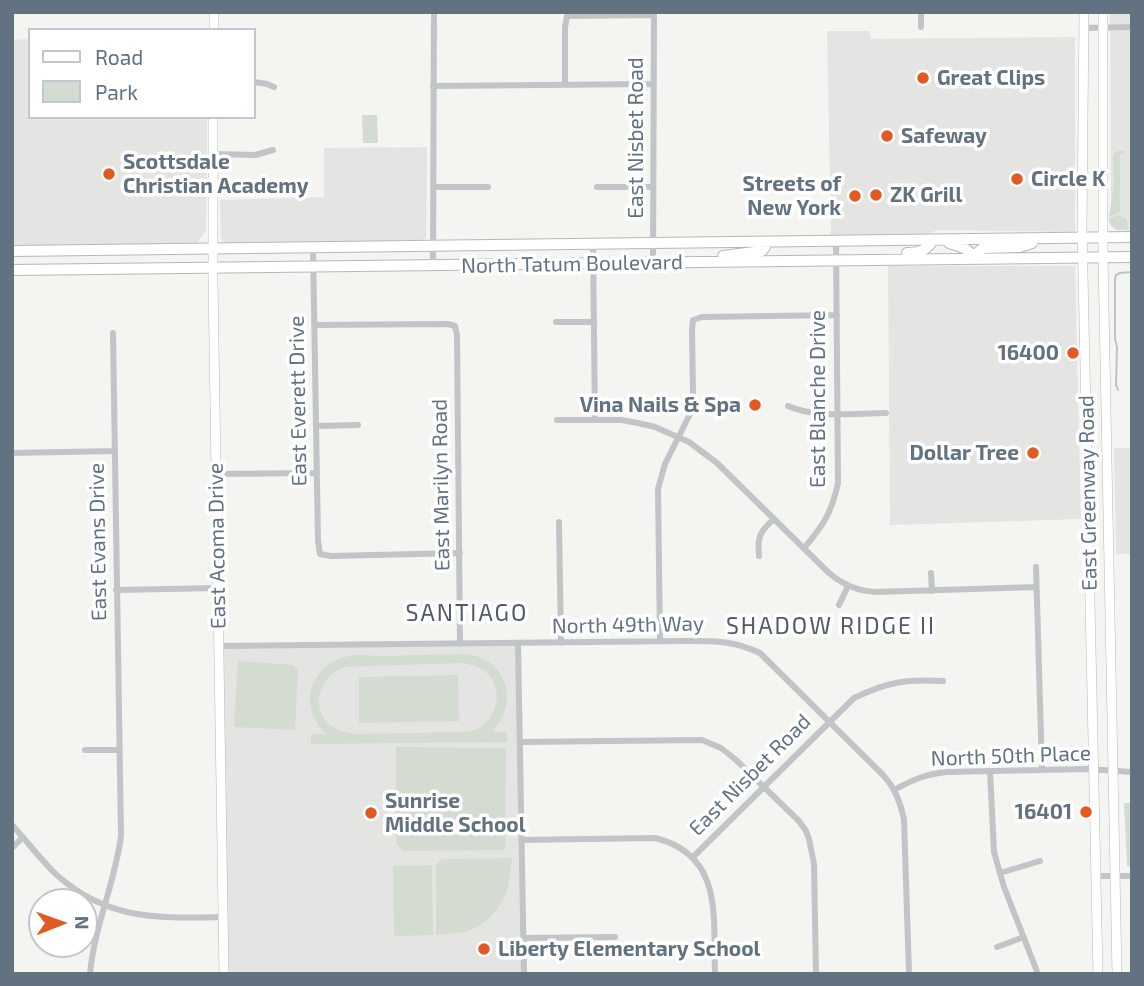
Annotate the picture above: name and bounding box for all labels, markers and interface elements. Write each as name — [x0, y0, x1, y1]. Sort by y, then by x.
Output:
legend — [28, 28, 256, 119]
text: Road — [95, 44, 143, 69]
street label: East Nisbet Road — [623, 57, 649, 219]
place label: Great Clips — [937, 65, 1045, 91]
marker: Great Clips — [915, 70, 931, 86]
text: Park — [95, 79, 138, 104]
place label: Safeway — [901, 123, 987, 149]
marker: Safeway — [879, 128, 895, 144]
place label: Scottsdale Christian Academy — [123, 149, 309, 199]
marker: Scottsdale Christian Academy — [101, 166, 117, 182]
place label: Circle K — [1031, 166, 1105, 192]
place label: Streets of New York — [743, 171, 841, 221]
marker: Circle K — [1009, 171, 1025, 187]
place label: ZK Grill — [890, 182, 962, 208]
marker: ZK Grill — [868, 187, 884, 203]
marker: Streets of New York — [847, 188, 863, 204]
street label: North Tatum Boulevard — [461, 249, 683, 279]
street label: East Blanche Drive — [805, 310, 831, 488]
street label: East Everett Drive — [284, 315, 312, 487]
place label: 16400 — [998, 340, 1059, 366]
marker: 16400 — [1065, 345, 1081, 361]
place label: Vina Nails & Spa — [580, 392, 741, 418]
street label: East Greenway Road — [1074, 395, 1102, 591]
marker: Vina Nails & Spa — [747, 397, 763, 413]
street label: East Marilyn Road — [427, 399, 455, 571]
place label: Dollar Tree — [909, 440, 1019, 466]
marker: Dollar Tree — [1025, 445, 1041, 461]
street label: East Evans Drive — [84, 463, 112, 621]
street label: East Acoma Drive — [203, 463, 231, 629]
district label: SANTIAGO — [407, 599, 527, 627]
street label: North 49th Way — [552, 611, 704, 639]
district label: SHADOW RIDGE II — [728, 612, 934, 640]
street label: East Nisbet Road — [684, 709, 816, 841]
street label: North 50th Place — [930, 741, 1092, 771]
place label: Sunrise Middle School — [385, 788, 526, 838]
place label: 16401 — [1015, 799, 1072, 825]
marker: 16401 — [1078, 804, 1094, 820]
marker: Sunrise Middle School — [363, 805, 379, 821]
north arrow — [28, 888, 98, 958]
text: N — [71, 916, 94, 930]
place label: Liberty Elementary School — [498, 936, 760, 962]
marker: Liberty Elementary School — [476, 941, 492, 957]

